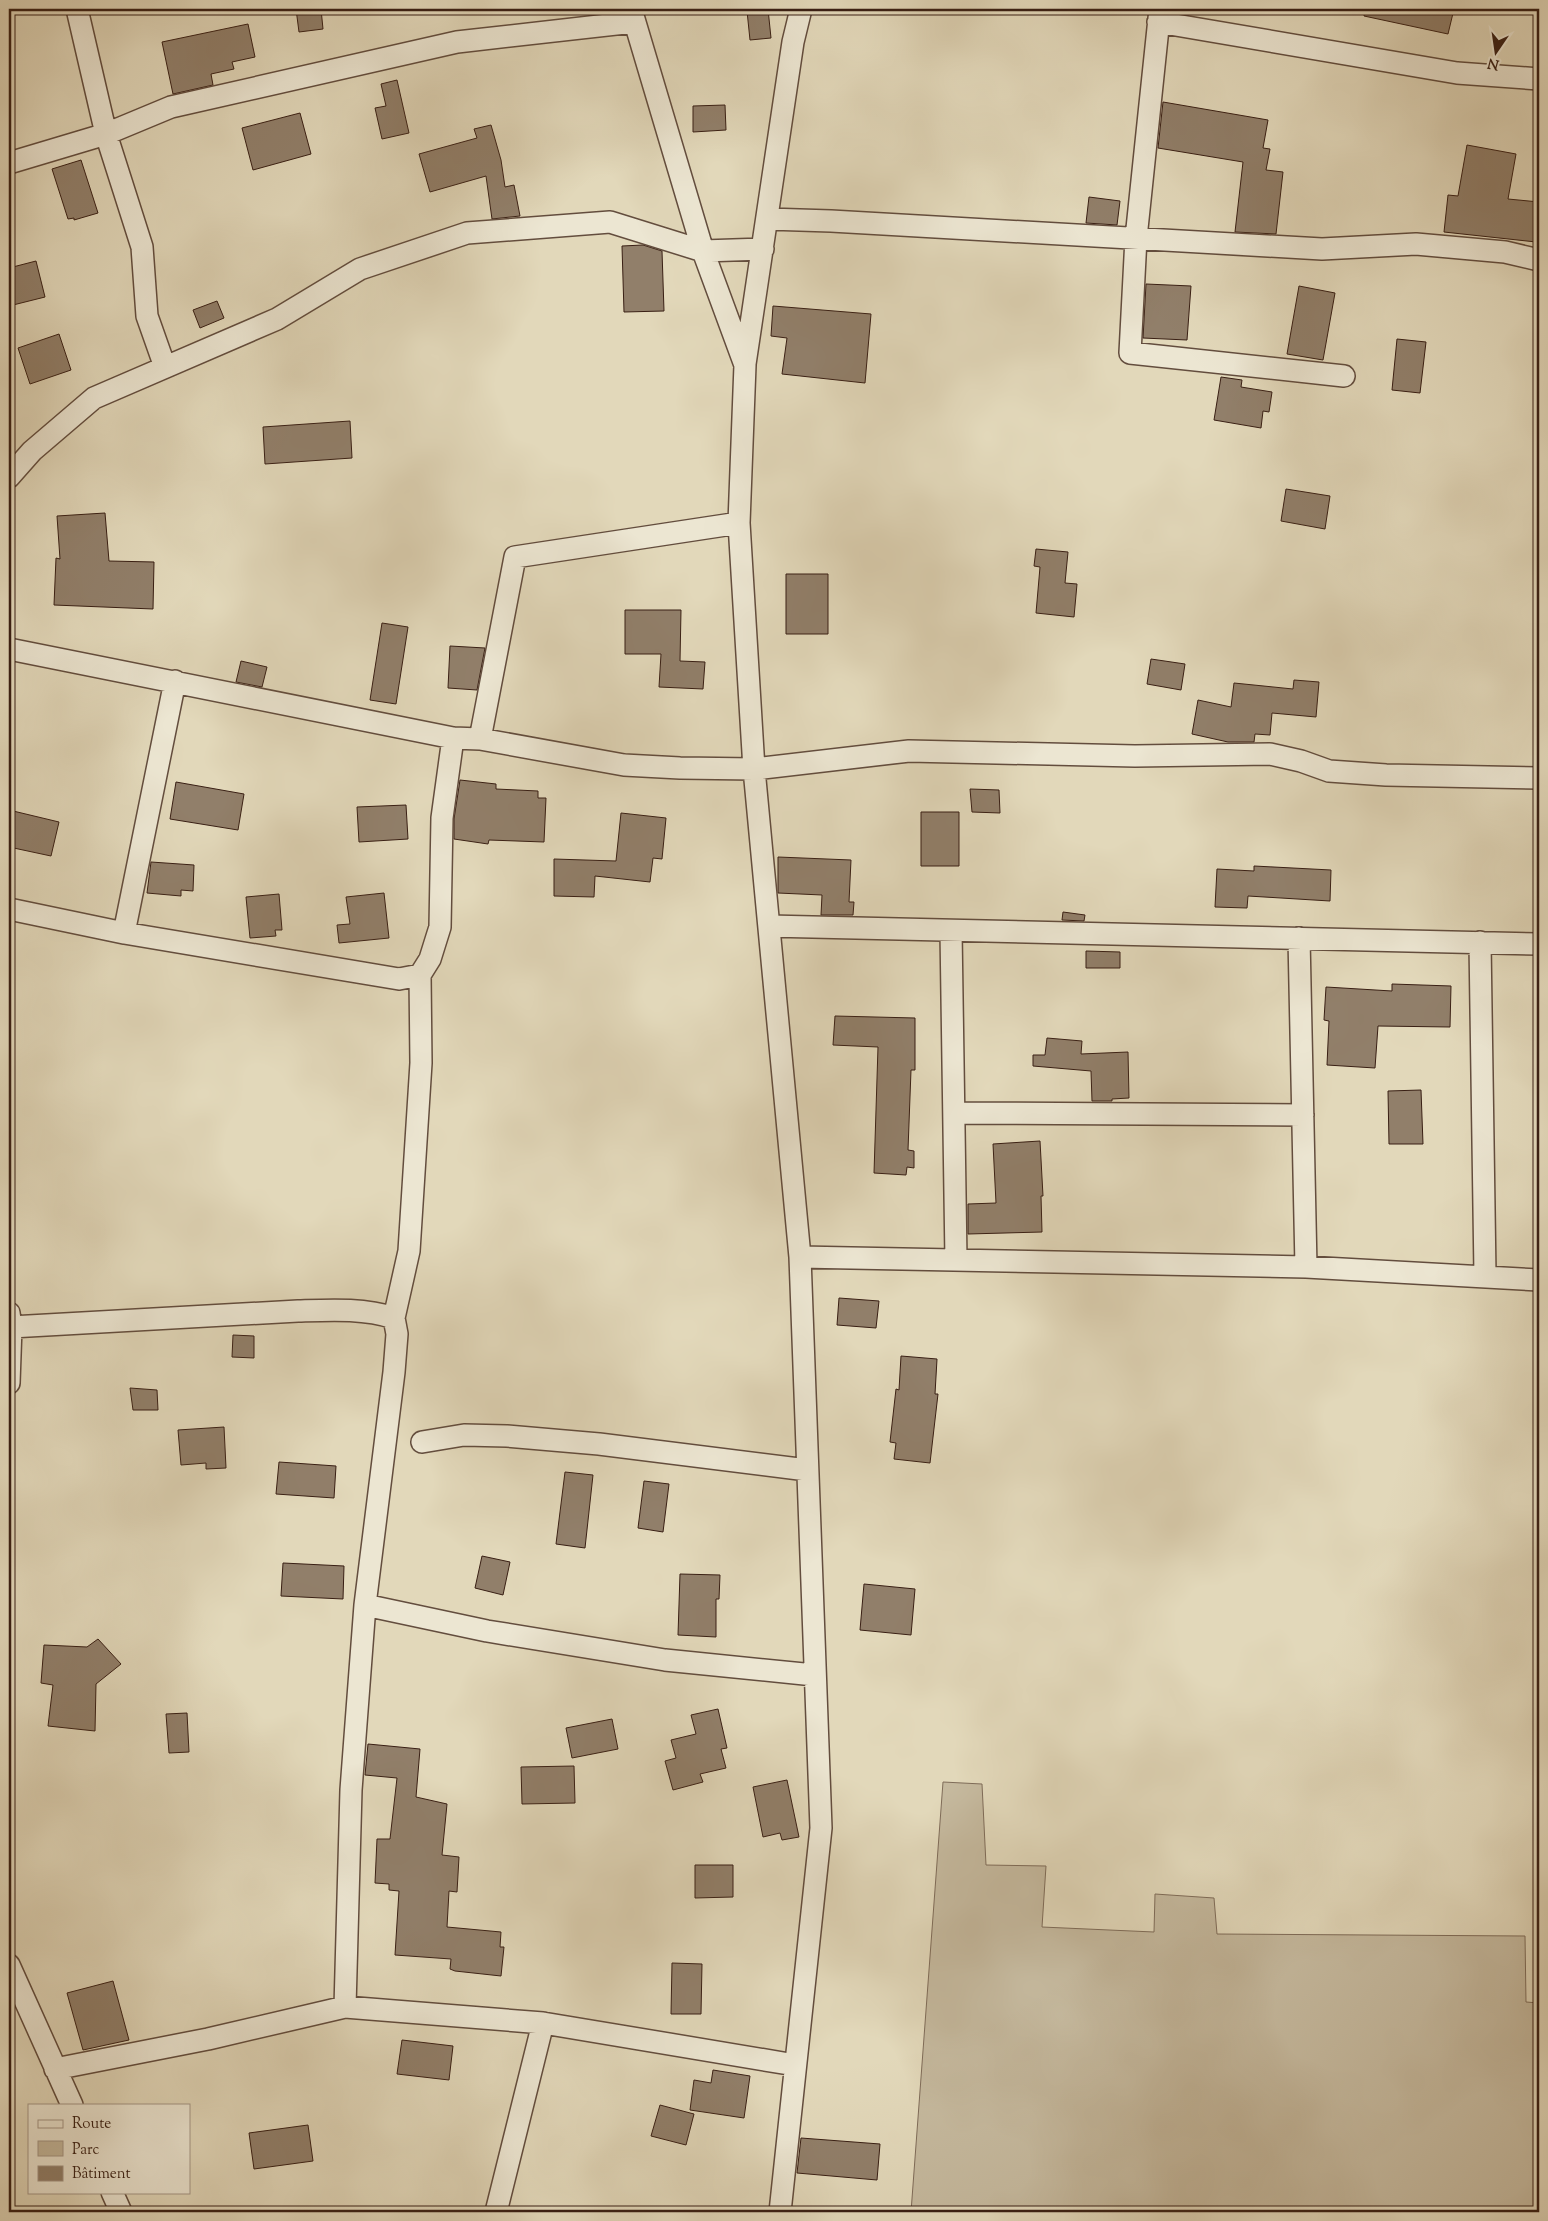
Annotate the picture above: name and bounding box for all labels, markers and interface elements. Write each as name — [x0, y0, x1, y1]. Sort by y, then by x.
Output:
north arrow — [1470, 28, 1520, 78]
text: N — [1486, 52, 1501, 74]
legend — [28, 2104, 190, 2194]
text: Route — [72, 2114, 111, 2135]
text: Parc — [72, 2140, 100, 2161]
text: Bâtiment — [72, 2164, 131, 2185]

